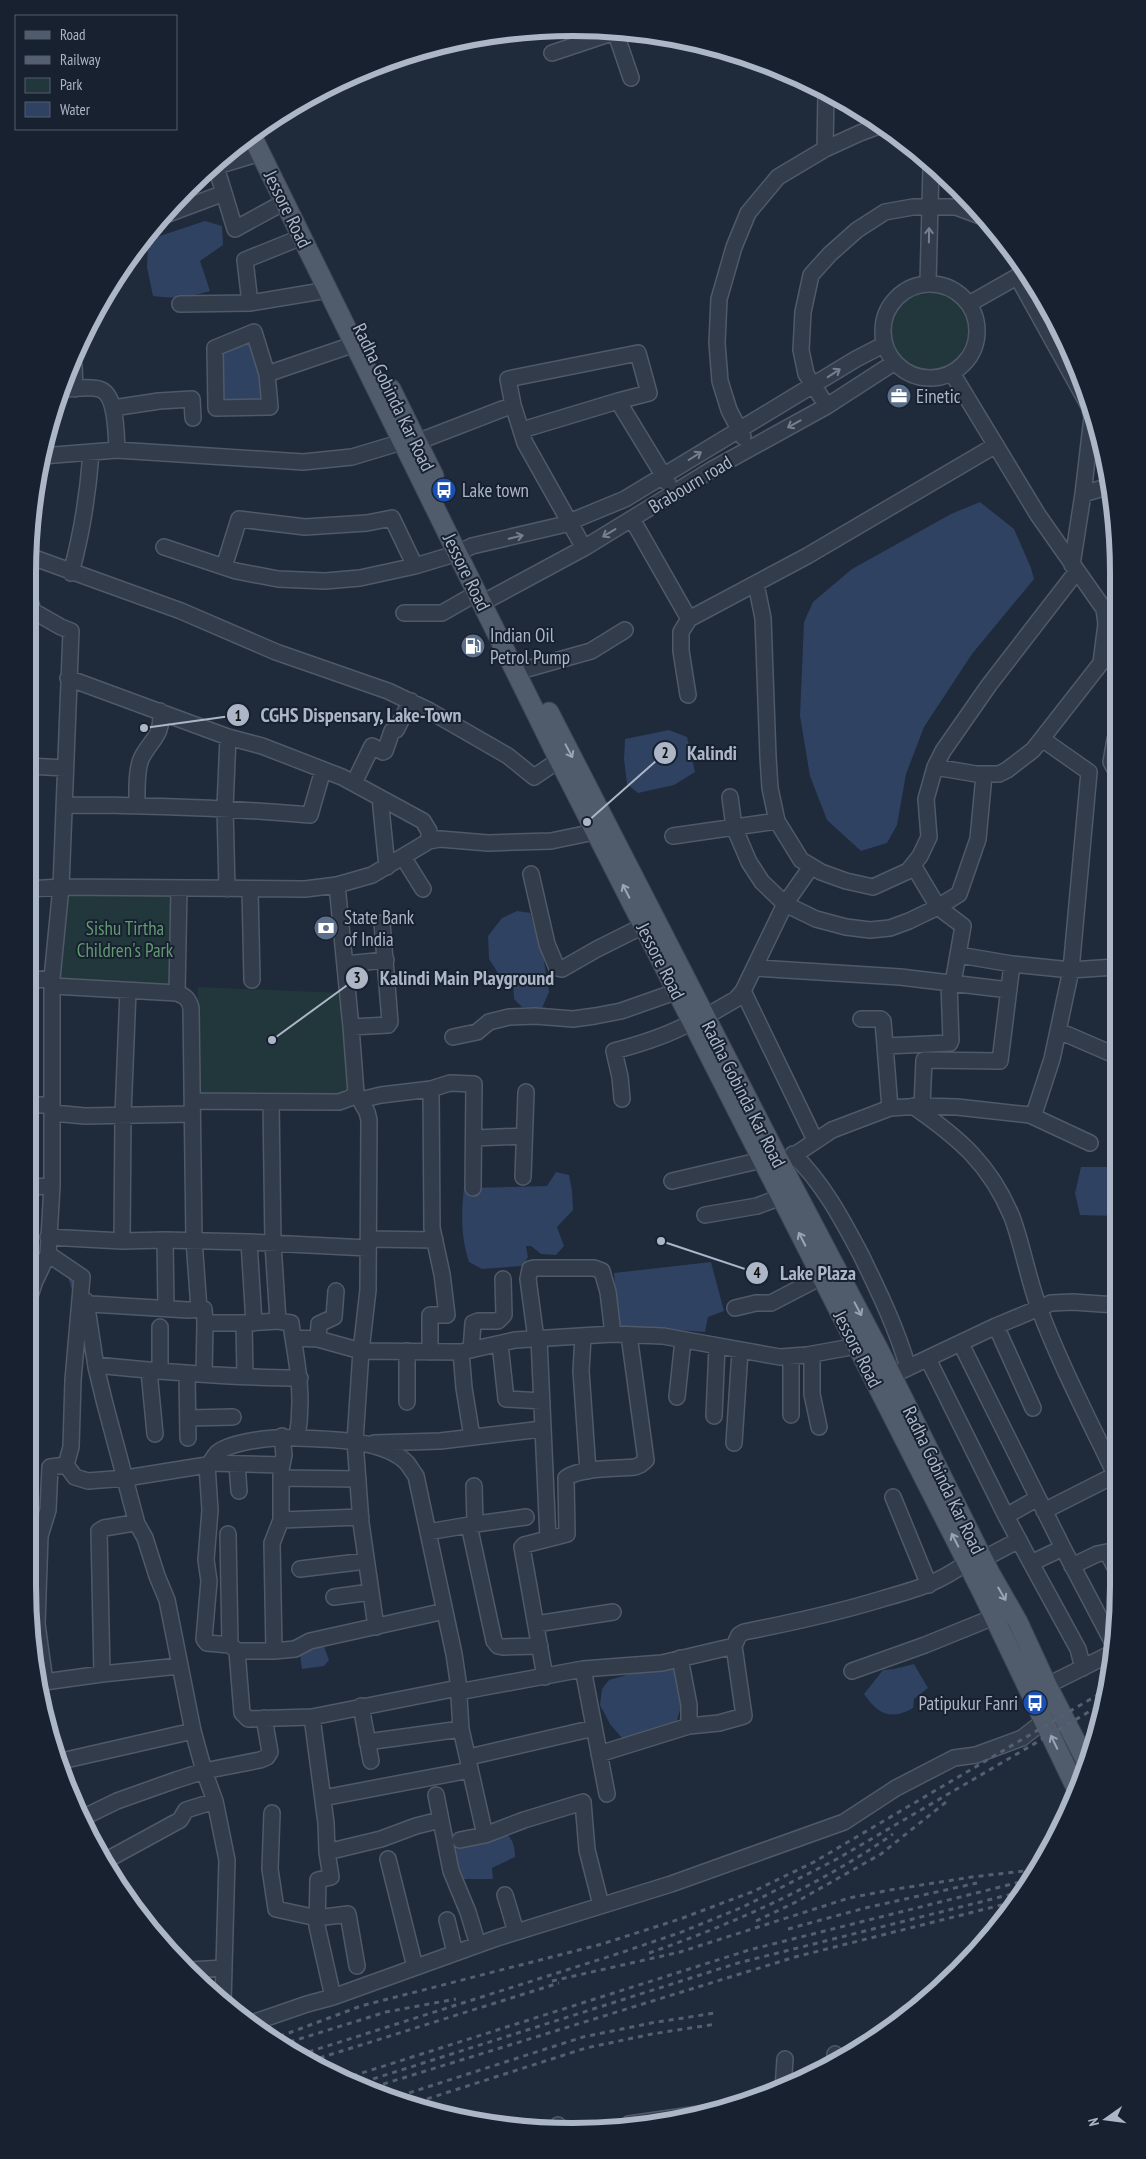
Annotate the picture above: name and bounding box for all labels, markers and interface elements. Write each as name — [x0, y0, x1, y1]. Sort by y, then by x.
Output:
legend — [15, 15, 178, 130]
text: Road — [60, 25, 86, 44]
text: Railway — [60, 50, 101, 69]
text: Park — [60, 75, 82, 94]
text: Water — [60, 100, 91, 119]
street label: Jessore Road — [259, 166, 317, 252]
one-way arrow — [925, 227, 934, 243]
street label: Radha Gobinda Kar Road — [348, 319, 440, 475]
one-way arrow — [827, 367, 841, 378]
office icon: Einetic — [886, 383, 912, 409]
place label: Einetic — [916, 384, 961, 408]
one-way arrow — [787, 420, 802, 430]
street label: Brabourn road — [644, 450, 736, 518]
one-way arrow — [687, 451, 701, 461]
bus stop icon: Lake town — [431, 477, 457, 503]
place label: Lake town — [462, 478, 529, 502]
street label: Jessore Road — [438, 529, 496, 615]
one-way arrow — [602, 529, 616, 539]
one-way arrow — [507, 532, 523, 541]
place label: Indian Oil Petrol Pump — [490, 623, 570, 669]
fuel station icon: Indian Oil Petrol Pump — [460, 633, 486, 659]
callout: CGHS Dispensary, Lake-Town — [225, 698, 473, 733]
text: CGHS Dispensary, Lake-Town — [260, 702, 462, 728]
text: 1 — [234, 706, 242, 725]
callout: Kalindi — [652, 735, 747, 770]
text: Kalindi — [687, 740, 737, 766]
one-way arrow — [565, 743, 574, 758]
text: 2 — [661, 743, 669, 762]
one-way arrow — [620, 884, 630, 899]
place label: State Bank of India — [344, 905, 415, 951]
bank icon: State Bank of India — [313, 915, 339, 941]
park label: Sishu Tirtha Children's Park — [77, 916, 174, 962]
street label: Jessore Road — [631, 918, 691, 1003]
callout: Kalindi Main Playground — [345, 960, 564, 995]
text: Kalindi Main Playground — [380, 965, 554, 991]
text: 3 — [353, 968, 361, 987]
street label: Radha Gobinda Kar Road — [697, 1017, 791, 1171]
one-way arrow — [797, 1232, 806, 1247]
callout: Lake Plaza — [745, 1256, 866, 1291]
text: Lake Plaza — [780, 1260, 856, 1286]
text: 4 — [753, 1263, 761, 1282]
one-way arrow — [853, 1301, 863, 1315]
street label: Jessore Road — [828, 1306, 888, 1391]
street label: Radha Gobinda Kar Road — [898, 1402, 990, 1558]
one-way arrow — [950, 1533, 959, 1548]
one-way arrow — [998, 1586, 1008, 1601]
bus stop icon: Patipukur Fanri — [1022, 1690, 1048, 1716]
place label: Patipukur Fanri — [919, 1691, 1018, 1715]
one-way arrow — [1049, 1735, 1058, 1750]
north arrow — [1081, 2094, 1131, 2144]
text: N — [1084, 2116, 1103, 2128]

